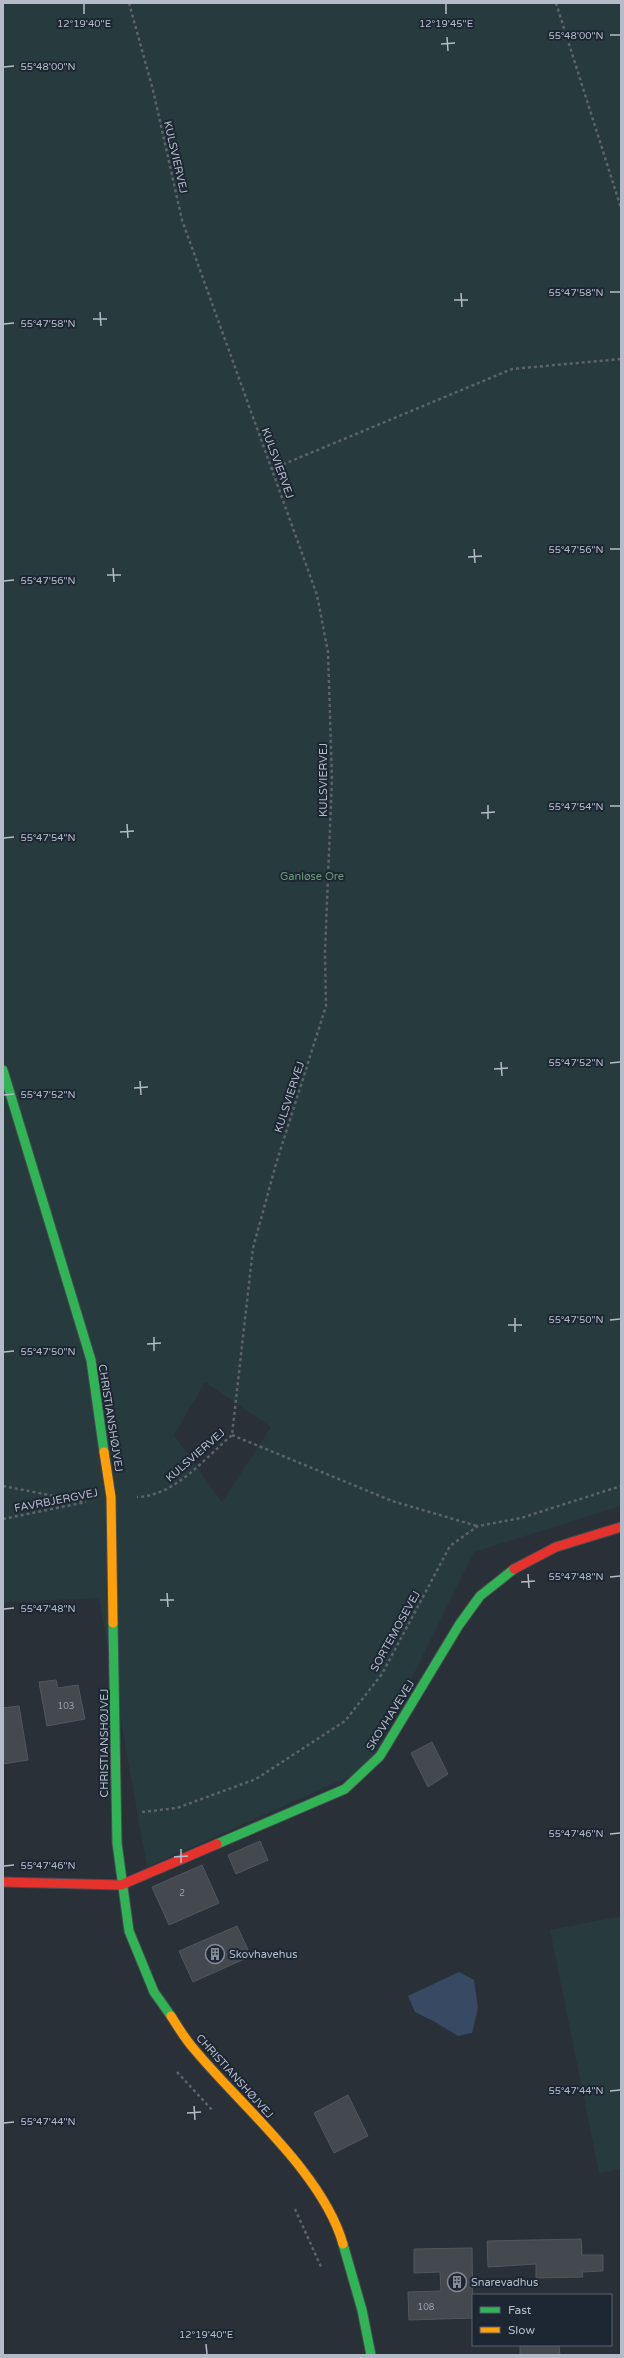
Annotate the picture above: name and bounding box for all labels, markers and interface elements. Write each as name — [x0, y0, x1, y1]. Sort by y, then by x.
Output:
text: 12°19'40"E — [57, 18, 111, 30]
text: 12°19'45"E — [419, 18, 473, 30]
text: 55°48'00"N — [548, 30, 604, 42]
text: 55°48'00"N — [20, 61, 76, 73]
street label: KULSVIERVEJ — [161, 120, 190, 195]
text: 55°47'58"N — [548, 287, 604, 299]
text: 55°47'58"N — [20, 318, 76, 330]
street label: KULSVIERVEJ — [259, 426, 296, 500]
text: 55°47'56"N — [548, 544, 604, 556]
text: 55°47'56"N — [20, 575, 76, 587]
street label: KULSVIERVEJ — [317, 743, 330, 817]
text: 55°47'54"N — [548, 801, 604, 813]
text: 55°47'54"N — [20, 832, 76, 844]
park label: Ganløse Ore — [280, 870, 344, 883]
text: 55°47'52"N — [548, 1057, 604, 1069]
street label: KULSVIERVEJ — [272, 1060, 307, 1134]
text: 55°47'52"N — [20, 1089, 76, 1101]
text: 55°47'50"N — [548, 1314, 604, 1326]
text: 55°47'50"N — [20, 1346, 76, 1358]
street label: CHRISTIANSHØJVEJ — [96, 1363, 125, 1473]
street label: KULSVIERVEJ — [163, 1426, 228, 1485]
street label: FAVRBJERGVEJ — [13, 1486, 99, 1515]
text: 55°47'48"N — [548, 1571, 604, 1583]
street label: SORTEMOSEVEJ — [368, 1589, 423, 1674]
text: 55°47'48"N — [20, 1603, 76, 1615]
street label: SKOVHAVEVEJ — [364, 1678, 417, 1753]
street label: CHRISTIANSHØJVEJ — [98, 1689, 111, 1797]
house number: 103 — [58, 1701, 74, 1712]
text: 55°47'46"N — [548, 1828, 604, 1840]
text: 55°47'46"N — [20, 1860, 76, 1872]
house number: 2 — [179, 1888, 185, 1899]
building icon: Skovhavehus — [204, 1943, 226, 1965]
place label: Skovhavehus — [229, 1948, 297, 1961]
street label: CHRISTIANSHØJVEJ — [193, 2032, 276, 2121]
text: 55°47'44"N — [548, 2085, 604, 2097]
text: 55°47'44"N — [20, 2116, 76, 2128]
building icon: Snarevadhus — [446, 2271, 468, 2293]
place label: Snarevadhus — [471, 2276, 538, 2289]
legend — [472, 2294, 612, 2346]
house number: 108 — [418, 2302, 435, 2313]
text: Fast — [508, 2303, 532, 2317]
text: Slow — [508, 2323, 535, 2337]
text: 12°19'40"E — [179, 2329, 233, 2341]

